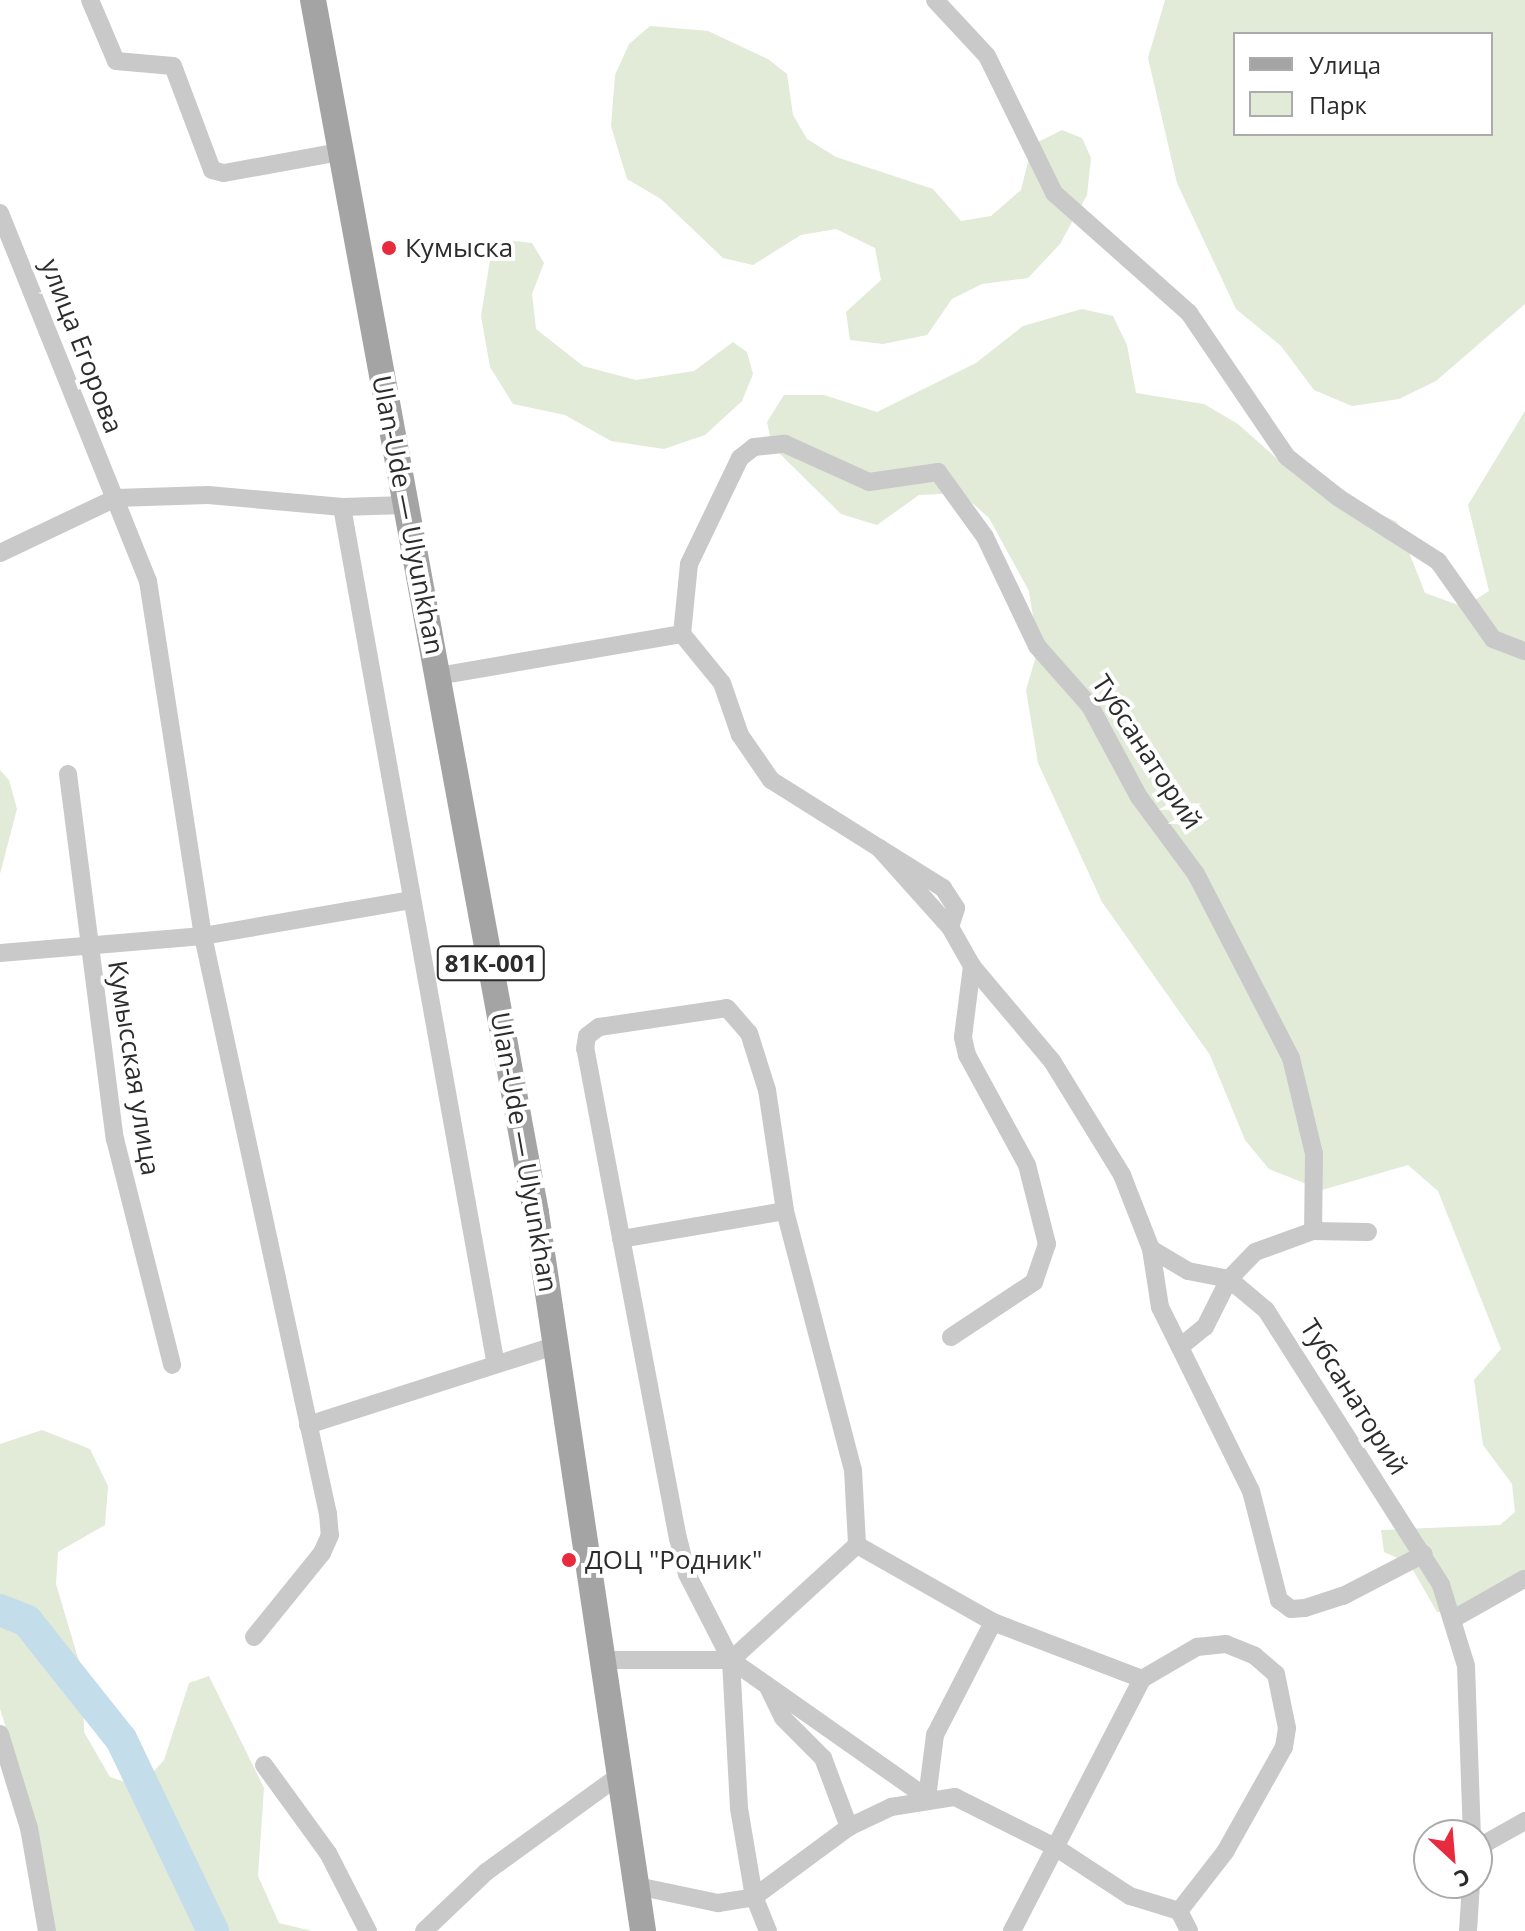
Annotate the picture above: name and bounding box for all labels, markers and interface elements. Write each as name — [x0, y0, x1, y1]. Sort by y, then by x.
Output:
legend — [1233, 32, 1493, 136]
text: Улица — [1309, 48, 1381, 81]
text: Парк — [1309, 88, 1367, 121]
place label: Кумыска — [405, 232, 513, 264]
marker: Кумыска — [380, 239, 398, 257]
street label: улица Егорова — [34, 254, 130, 438]
street label: Ulan-Ude — Ulyunkhan — [366, 373, 450, 657]
street label: Тубсанаторий — [1086, 669, 1208, 835]
road number: 81К-001 — [435, 943, 547, 983]
street label: Кумысская улица — [102, 958, 166, 1178]
street label: Ulan-Ude — Ulyunkhan — [484, 1010, 564, 1294]
street label: Тубсанаторий — [1294, 1313, 1414, 1481]
place label: ДОЦ "Родник" — [585, 1544, 762, 1576]
marker: ДОЦ "Родник" — [560, 1551, 578, 1569]
north arrow — [1413, 1819, 1493, 1899]
text: С — [1450, 1862, 1476, 1895]

